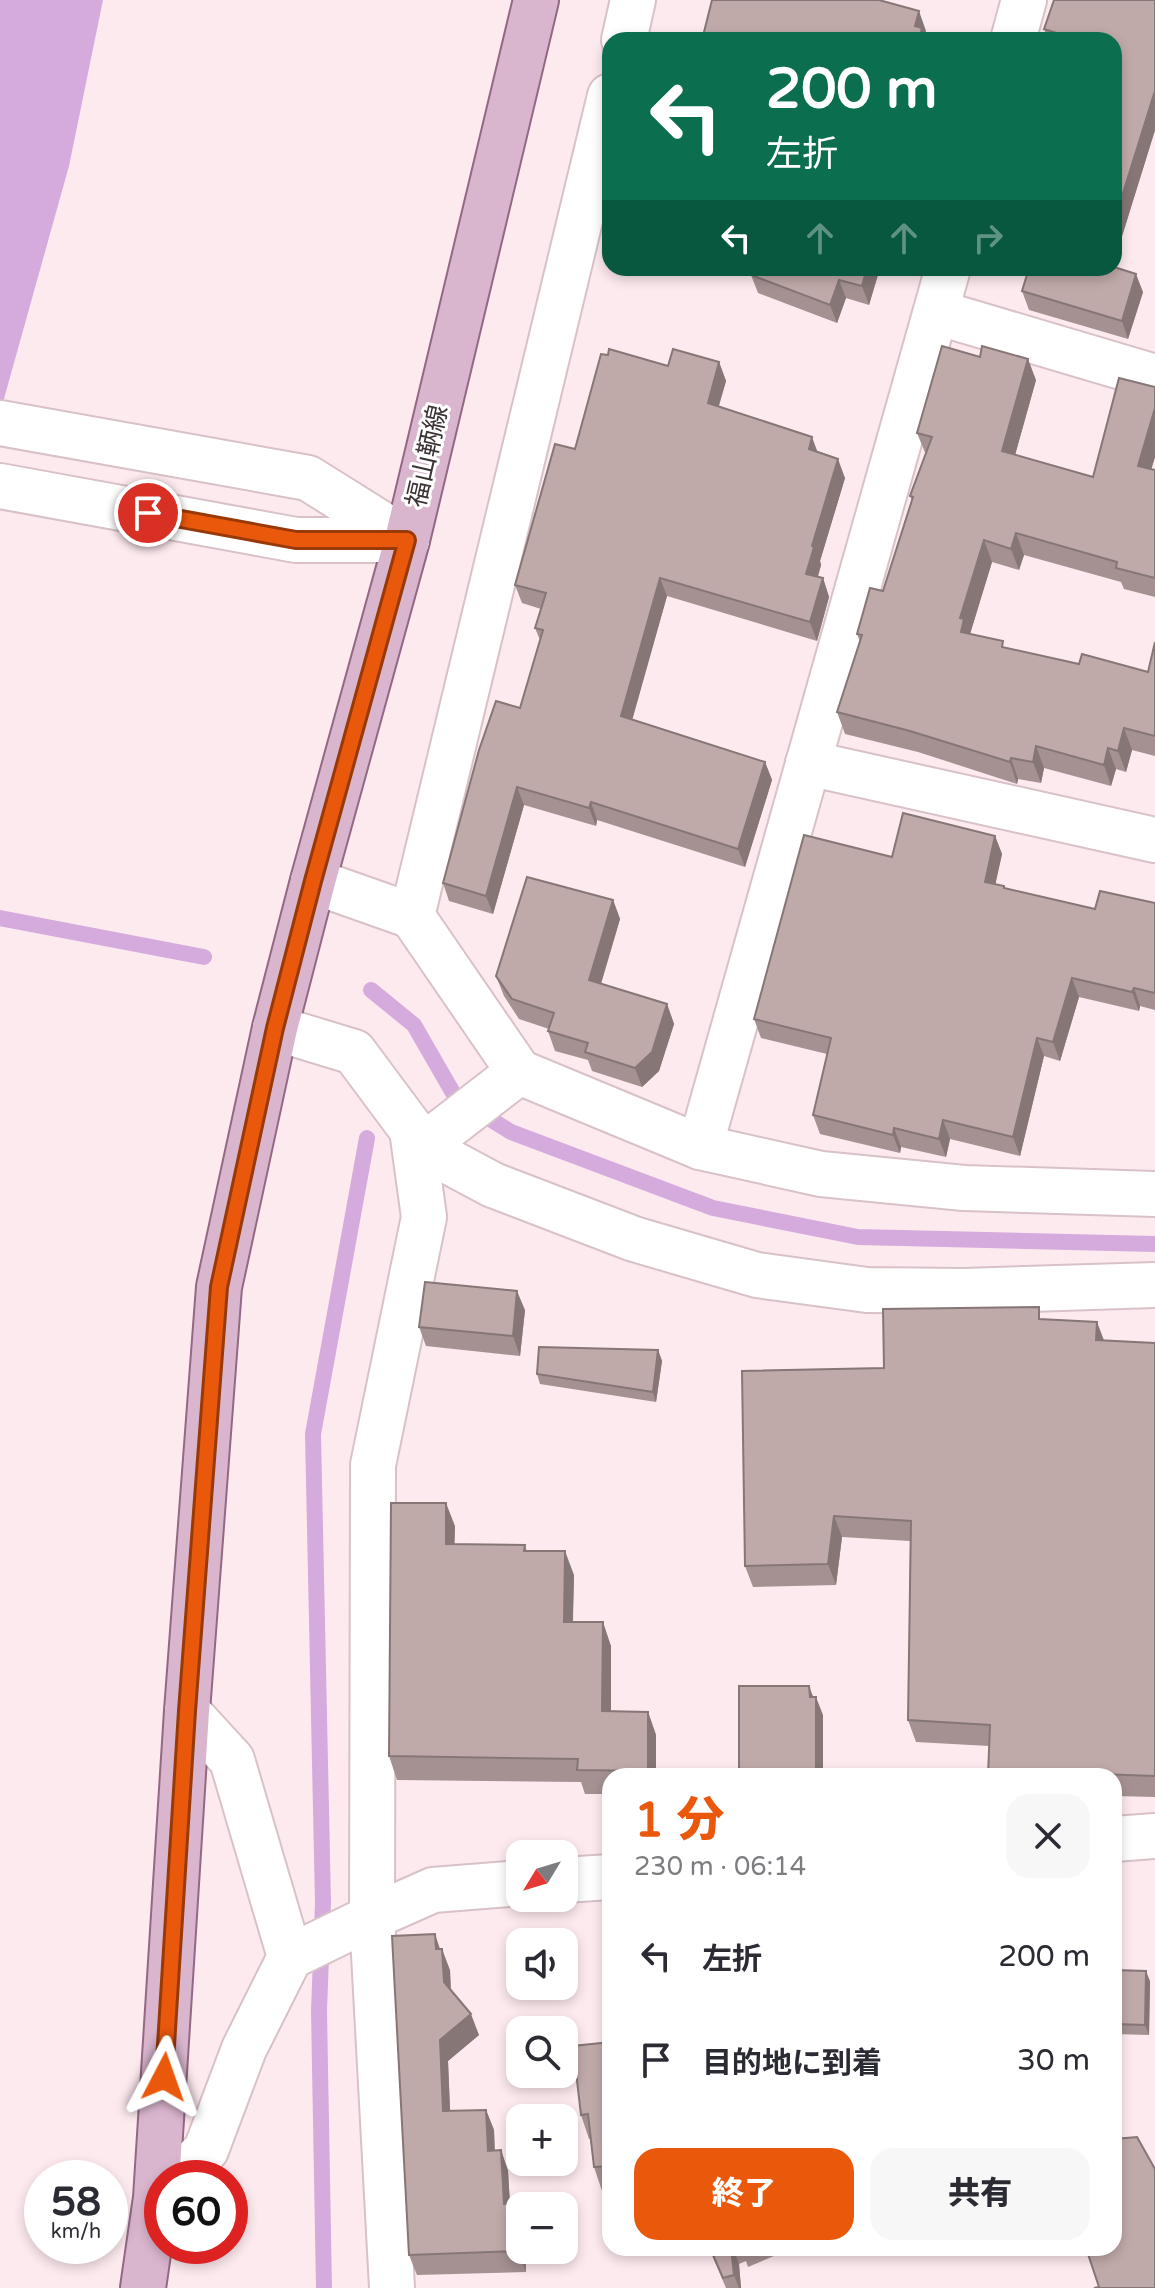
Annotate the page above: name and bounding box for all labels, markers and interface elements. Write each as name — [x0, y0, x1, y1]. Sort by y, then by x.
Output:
text: 200 m — [766, 56, 937, 123]
icon: left — [634, 64, 738, 168]
text: 左折 — [766, 133, 838, 176]
icon: left — [714, 216, 758, 260]
icon: ahead — [798, 216, 842, 260]
icon: ahead — [882, 216, 926, 260]
icon: right — [966, 216, 1010, 260]
street label: 福山鞆線 — [401, 402, 454, 510]
pin — [114, 479, 182, 547]
icon: arrive — [126, 491, 170, 535]
text: 1 分 — [634, 1792, 725, 1850]
button: close — [1006, 1794, 1090, 1878]
north arrow — [506, 1840, 578, 1912]
map controls — [506, 1840, 578, 2264]
text: 230 m · 06:14 — [634, 1851, 806, 1882]
button: sound — [506, 1928, 578, 2000]
icon: left — [634, 1934, 678, 1978]
text: 200 m — [998, 1938, 1090, 1975]
text: 左折 — [702, 1941, 762, 1978]
button: search — [506, 2016, 578, 2088]
position arrow — [122, 2035, 206, 2119]
icon: arrive — [634, 2038, 678, 2082]
text: 30 m — [1017, 2042, 1090, 2079]
text: 目的地に到着 — [702, 2045, 882, 2082]
button: + — [506, 2104, 578, 2176]
button: 終了 — [634, 2148, 854, 2240]
button: 共有 — [870, 2148, 1090, 2240]
speed limit sign: 60 — [144, 2160, 248, 2264]
text: 58 — [51, 2178, 101, 2226]
button: − — [506, 2192, 578, 2264]
text: km/h — [51, 2220, 101, 2244]

